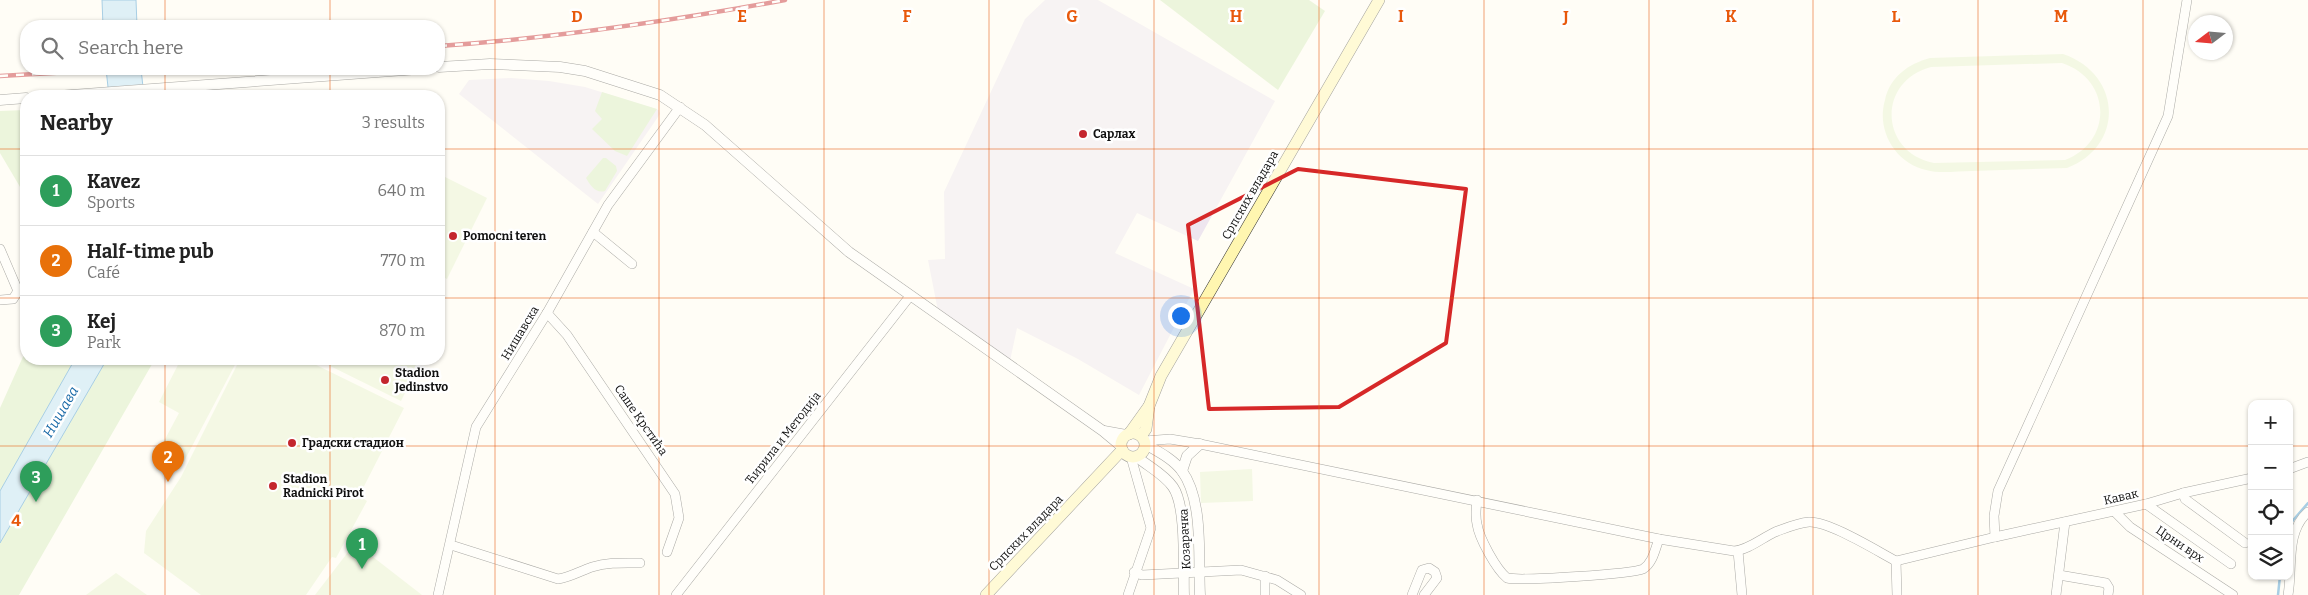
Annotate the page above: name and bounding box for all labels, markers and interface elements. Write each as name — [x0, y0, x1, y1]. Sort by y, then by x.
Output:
text: D — [571, 7, 583, 26]
text: E — [737, 7, 747, 26]
text: F — [903, 7, 912, 26]
text: G — [1066, 7, 1078, 26]
text: H — [1230, 7, 1243, 26]
text: I — [1398, 7, 1404, 26]
text: J — [1562, 7, 1569, 26]
text: K — [1725, 7, 1737, 26]
text: L — [1892, 7, 1901, 26]
text: M — [2054, 7, 2068, 26]
north arrow — [2188, 15, 2233, 60]
search box — [20, 20, 445, 75]
icon: search — [38, 34, 66, 62]
text: Search here — [78, 36, 183, 59]
text: Nearby — [40, 110, 113, 136]
text: 3 results — [362, 113, 425, 132]
place label: Сарлах — [1093, 127, 1135, 141]
marker: Сарлах — [1077, 128, 1089, 140]
street label: Српских владара — [1219, 148, 1281, 242]
text: Kavez — [87, 170, 140, 193]
text: 1 — [53, 181, 59, 200]
text: 640 m — [377, 181, 425, 200]
text: Sports — [87, 193, 135, 212]
place label: Pomocni teren — [463, 229, 546, 243]
marker: Pomocni teren — [447, 230, 459, 242]
text: Half-time pub — [87, 240, 214, 263]
text: 2 — [51, 251, 61, 270]
text: 770 m — [380, 251, 425, 270]
text: Café — [87, 263, 120, 282]
street label: Нишавска — [498, 303, 542, 363]
your location — [1168, 303, 1194, 329]
text: Кеј — [87, 310, 116, 333]
text: 3 — [51, 321, 61, 340]
text: 870 m — [379, 321, 425, 340]
text: Park — [87, 333, 121, 352]
place label: Stadion Jedinstvo — [394, 366, 448, 394]
marker: Stadion Jedinstvo — [379, 374, 391, 386]
street label: Саше Крстића — [611, 382, 671, 458]
water label: Нишава — [40, 383, 82, 441]
street label: Ћирила и Методија — [742, 388, 824, 487]
map controls — [2248, 400, 2293, 580]
button: + — [2248, 400, 2293, 445]
place label: Градски стадион — [302, 436, 404, 450]
marker: Градски стадион — [286, 437, 298, 449]
pin: 2 — [152, 441, 184, 482]
button: − — [2248, 445, 2293, 490]
pin: 3 — [20, 461, 52, 502]
place label: Stadion Radnicki Pirot — [283, 472, 364, 500]
marker: Stadion Radnicki Pirot — [267, 480, 279, 492]
street label: Кавак — [2102, 486, 2140, 508]
button: locate — [2248, 490, 2293, 535]
street label: Српских владара — [986, 492, 1066, 574]
street label: Козарачка — [1176, 508, 1194, 570]
text: 4 — [11, 511, 21, 530]
street label: Црни врх — [2153, 523, 2207, 565]
pin: 1 — [346, 528, 378, 569]
button: layers — [2248, 535, 2293, 580]

